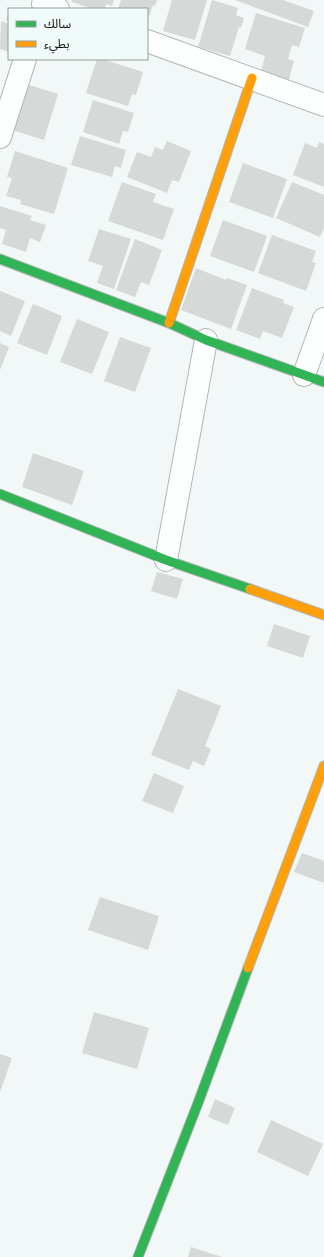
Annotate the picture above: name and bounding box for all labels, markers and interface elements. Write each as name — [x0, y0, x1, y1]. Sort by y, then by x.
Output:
legend — [8, 8, 148, 60]
text: سالك — [44, 16, 71, 31]
text: بطيء — [44, 36, 70, 54]

